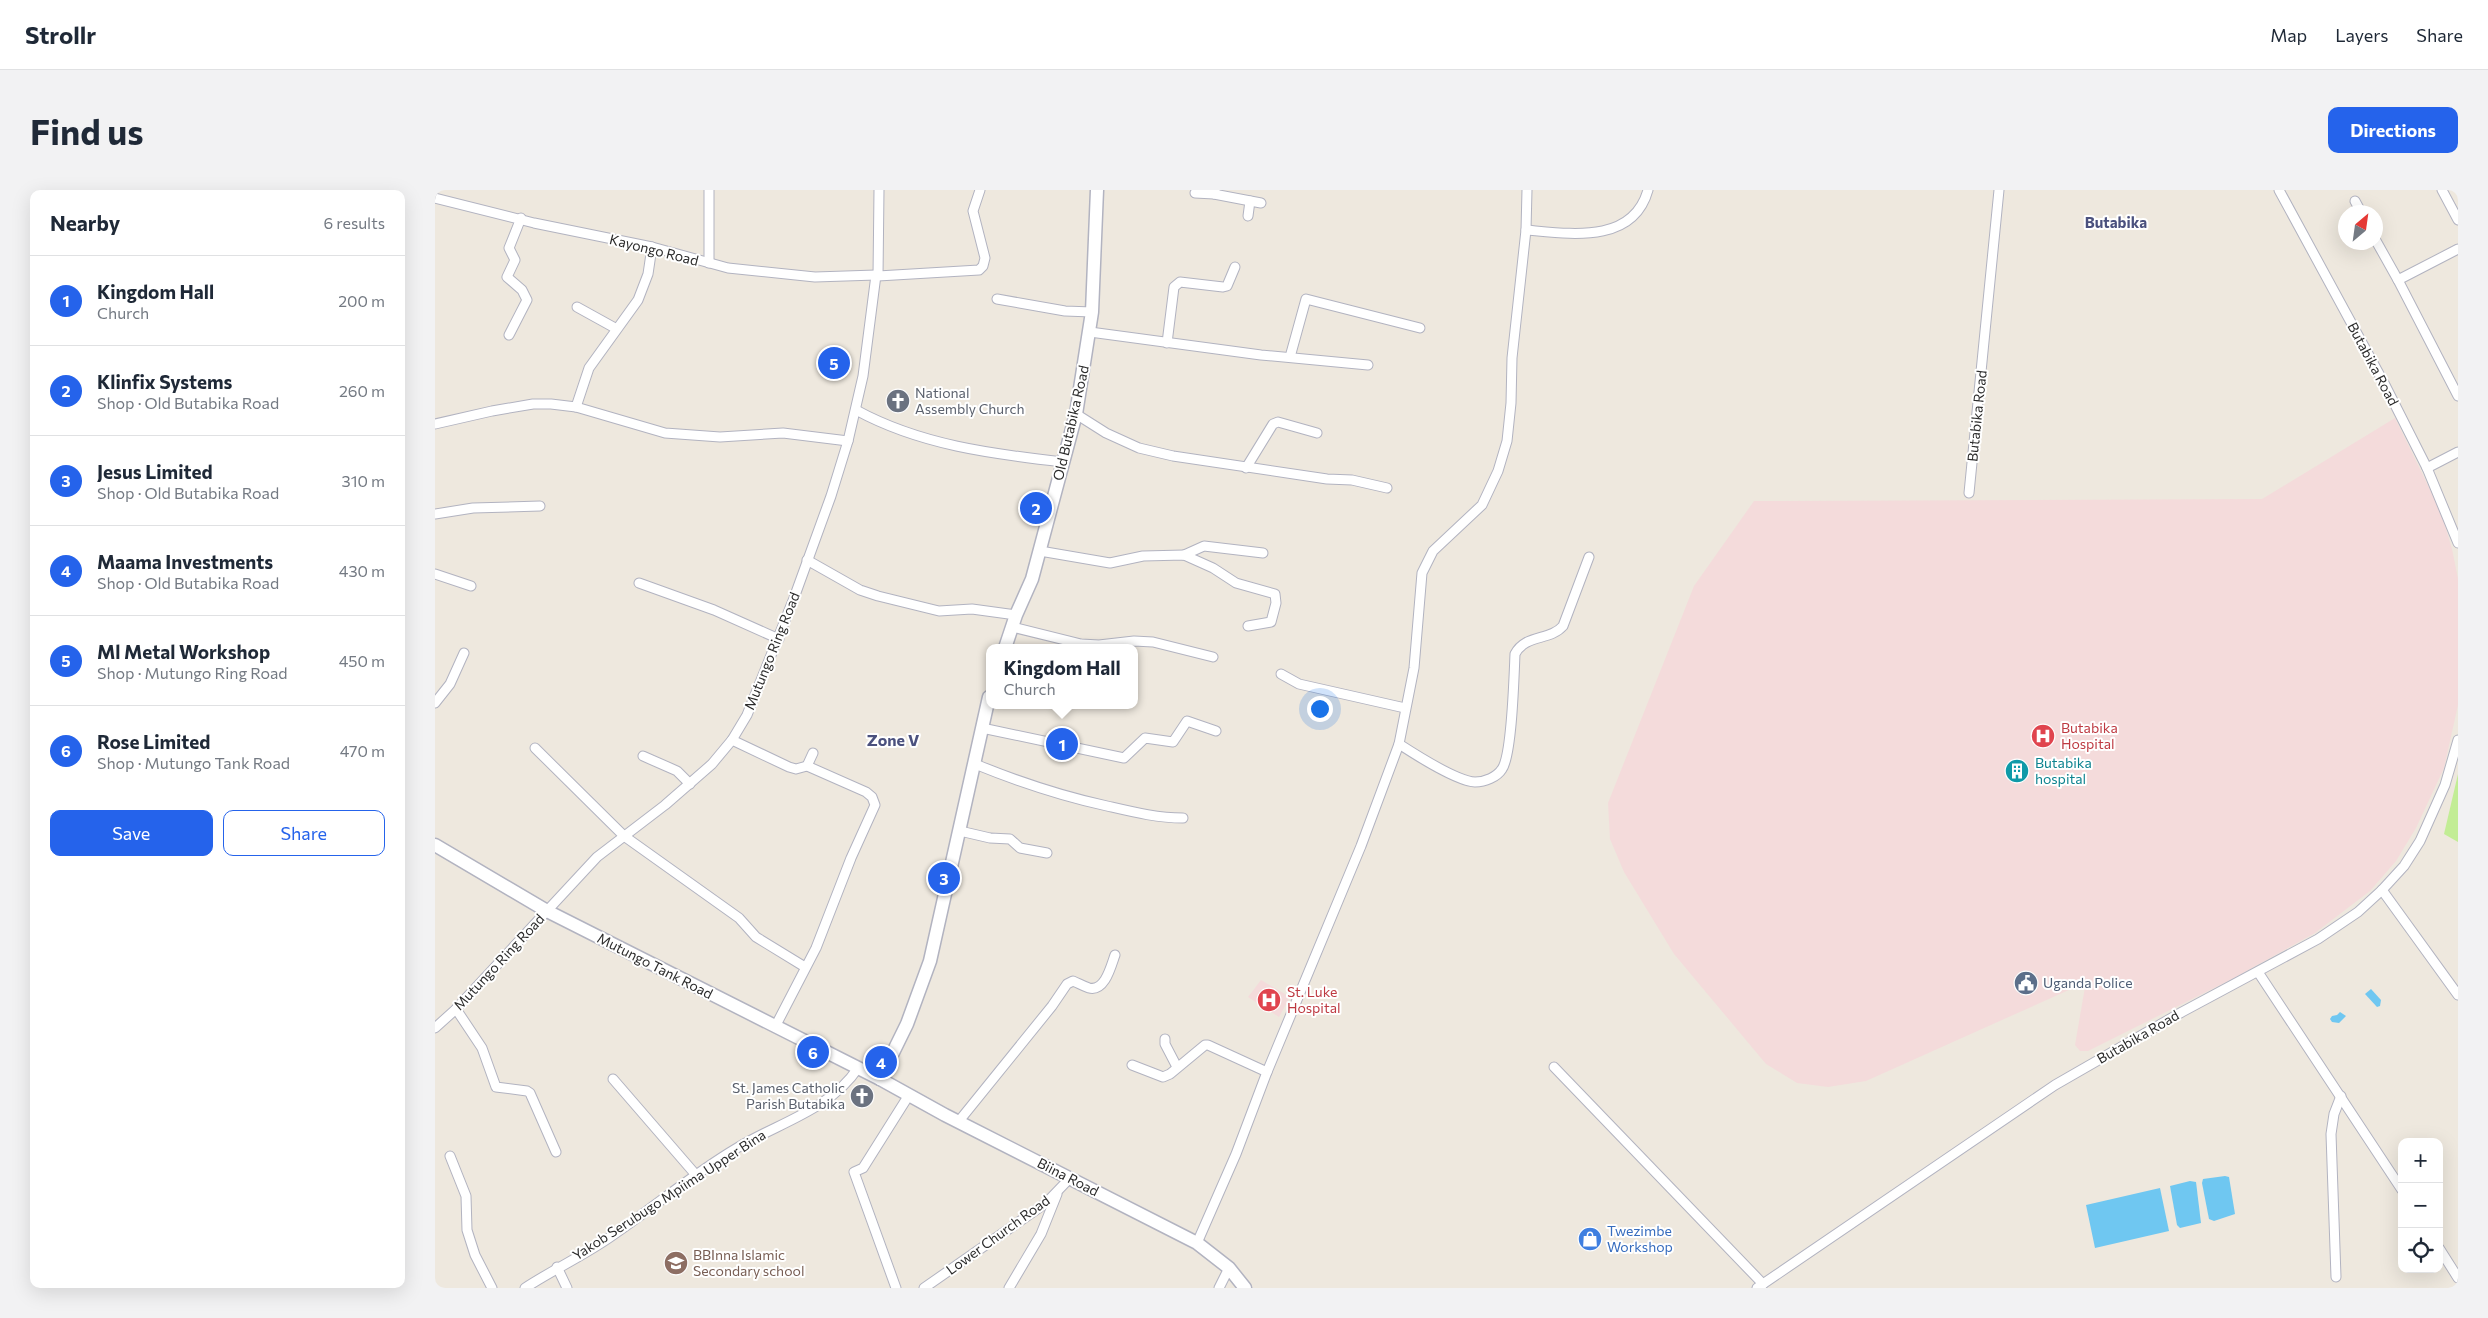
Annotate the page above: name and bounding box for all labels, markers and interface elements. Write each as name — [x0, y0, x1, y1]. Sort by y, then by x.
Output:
text: Strollr — [25, 20, 96, 49]
text: Map — [2270, 24, 2307, 46]
text: Layers — [2335, 24, 2388, 46]
text: Share — [2416, 24, 2463, 46]
button: Directions — [2328, 107, 2458, 153]
text: Find us — [30, 109, 144, 152]
north arrow — [2338, 205, 2383, 250]
text: Nearby — [50, 210, 120, 235]
text: 6 results — [324, 213, 385, 232]
district label: Butabika — [2085, 213, 2147, 231]
street label: Kayongo Road — [608, 230, 700, 269]
text: Kingdom Hall — [97, 280, 214, 303]
text: 1 — [62, 291, 70, 310]
text: 200 m — [338, 291, 385, 310]
text: Church — [97, 303, 149, 322]
street label: Butabika Road — [2344, 319, 2403, 408]
pin: 5 — [818, 344, 850, 382]
street label: Old Butabika Road — [1049, 364, 1092, 482]
street label: Butabika Road — [1963, 369, 1990, 463]
text: Klinfix Systems — [97, 370, 232, 393]
text: 2 — [61, 381, 71, 400]
text: 260 m — [339, 381, 385, 400]
place label: National Assembly Church — [915, 384, 1024, 417]
church icon: National Assembly Church — [885, 388, 911, 414]
text: Shop · Old Butabika Road — [97, 393, 279, 412]
text: Jesus Limited — [97, 460, 213, 483]
text: 3 — [61, 471, 71, 490]
text: 310 m — [342, 471, 385, 490]
text: Shop · Old Butabika Road — [97, 483, 279, 502]
pin: 2 — [1020, 489, 1052, 527]
text: Maama Investments — [97, 550, 273, 573]
text: 4 — [61, 561, 71, 580]
text: 430 m — [339, 561, 385, 580]
text: Shop · Old Butabika Road — [97, 573, 279, 592]
street label: Mutungo Ring Road — [740, 590, 803, 712]
text: Ml Metal Workshop — [97, 640, 270, 663]
popup — [986, 644, 1138, 709]
text: 5 — [61, 651, 71, 670]
text: 450 m — [339, 651, 385, 670]
text: Kingdom Hall — [1003, 656, 1121, 679]
text: Shop · Mutungo Ring Road — [97, 663, 288, 682]
text: Church — [1003, 679, 1056, 698]
your location — [1307, 696, 1333, 722]
place label: Butabika Hospital — [2061, 719, 2118, 752]
hospital icon: Butabika Hospital — [2030, 723, 2056, 749]
pin: 1 — [1046, 725, 1078, 763]
text: Rose Limited — [97, 730, 210, 753]
district label: Zone V — [867, 730, 919, 749]
text: 6 — [61, 741, 71, 760]
text: 470 m — [340, 741, 385, 760]
text: Shop · Mutungo Tank Road — [97, 753, 290, 772]
place label: Butabika hospital — [2035, 754, 2092, 787]
building icon: Butabika hospital — [2004, 758, 2030, 784]
button: Save — [50, 810, 213, 856]
button: Share — [223, 810, 385, 856]
pin: 3 — [928, 859, 960, 897]
street label: Mutungo Ring Road — [450, 910, 548, 1013]
street label: Mutungo Tank Road — [595, 929, 716, 1002]
public building icon: Uganda Police — [2013, 970, 2039, 996]
place label: Uganda Police — [2043, 974, 2133, 991]
place label: St. Luke Hospital — [1287, 983, 1341, 1016]
hospital icon: St. Luke Hospital — [1256, 987, 1282, 1013]
street label: Butabika Road — [2094, 1006, 2182, 1067]
pin: 6 — [797, 1033, 829, 1071]
pin: 4 — [865, 1043, 897, 1081]
place label: St. James Catholic Parish Butabika — [732, 1079, 845, 1112]
church icon: St. James Catholic Parish Butabika — [849, 1083, 875, 1109]
street label: Yakob Serubugo Mpiima Upper Bina — [569, 1126, 768, 1263]
map controls — [2398, 1138, 2443, 1273]
button: + — [2398, 1138, 2443, 1183]
street label: Biina Road — [1035, 1154, 1102, 1199]
button: − — [2398, 1183, 2443, 1228]
street label: Lower Church Road — [943, 1191, 1053, 1278]
place label: Twezimbe Workshop — [1607, 1222, 1673, 1255]
shop icon: Twezimbe Workshop — [1577, 1226, 1603, 1252]
button: locate — [2398, 1228, 2443, 1273]
place label: BBInna Islamic Secondary school — [693, 1246, 804, 1279]
school or university icon: BBInna Islamic Secondary school — [663, 1250, 689, 1276]

